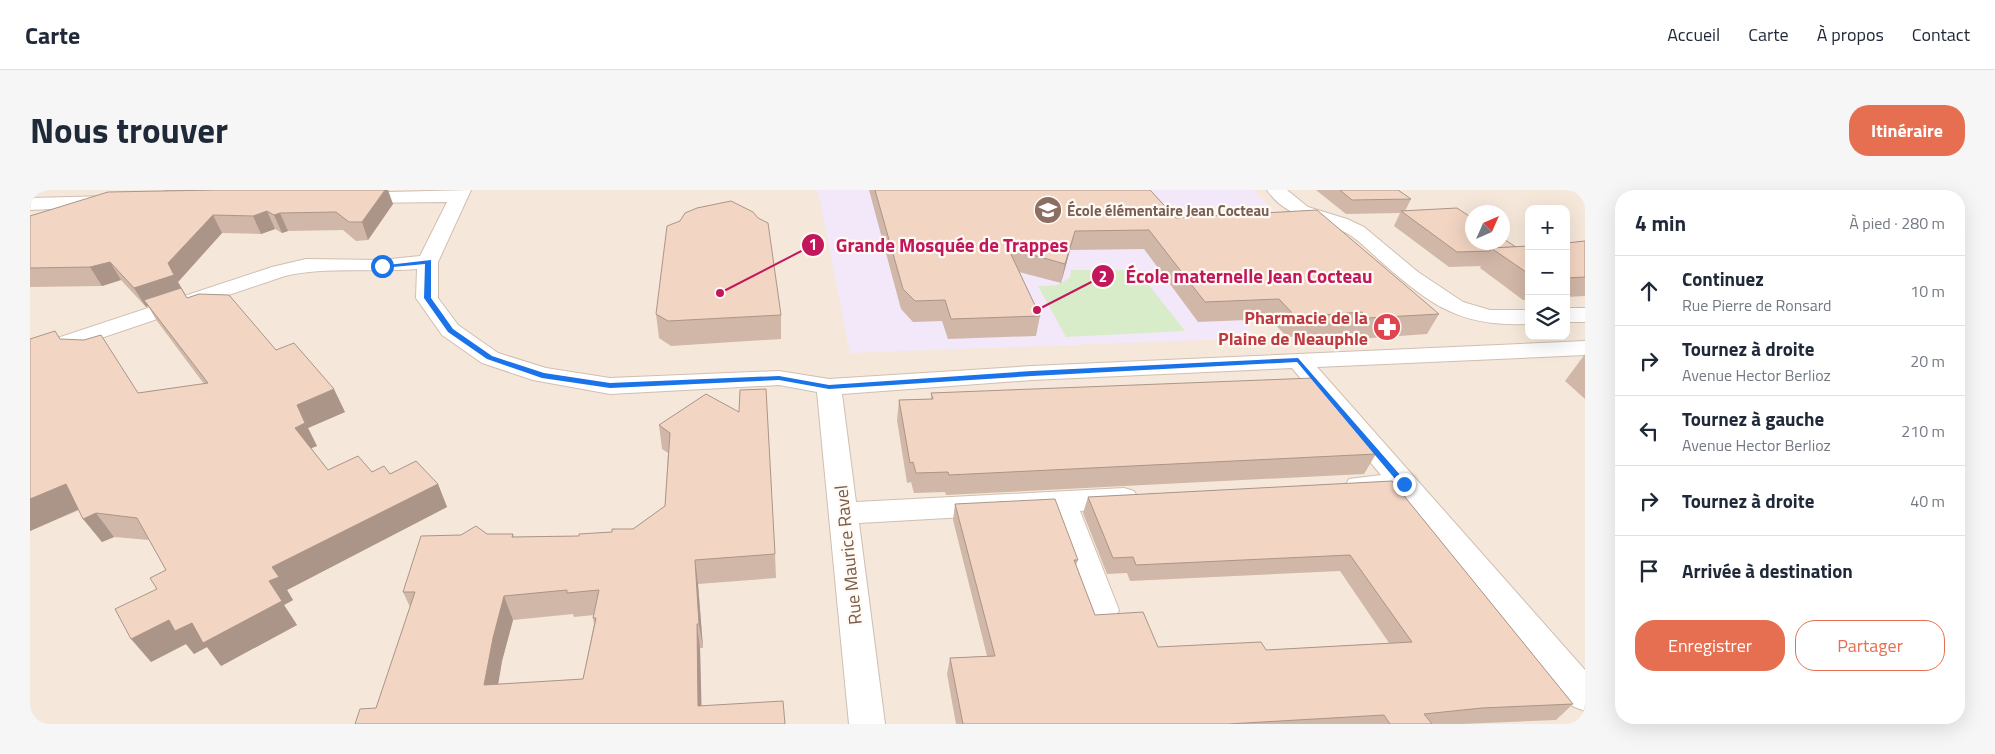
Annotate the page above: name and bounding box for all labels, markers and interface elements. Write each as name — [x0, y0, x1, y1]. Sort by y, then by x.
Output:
text: Carte — [25, 17, 80, 53]
text: Accueil — [1667, 21, 1720, 48]
text: Carte — [1748, 21, 1789, 48]
text: À propos — [1817, 21, 1884, 48]
text: Contact — [1912, 21, 1970, 48]
text: Nous trouver — [30, 103, 228, 157]
button: Itinéraire — [1849, 105, 1965, 156]
school or university icon: École élémentaire Jean Cocteau — [1033, 195, 1063, 225]
place label: École élémentaire Jean Cocteau — [1067, 199, 1269, 222]
north arrow — [1465, 205, 1510, 250]
map controls — [1525, 205, 1570, 340]
button: + — [1525, 205, 1570, 250]
text: 4 min — [1635, 207, 1686, 239]
text: À pied · 280 m — [1849, 211, 1945, 235]
callout: Grande Mosquée de Trappes — [801, 228, 1078, 262]
text: Grande Mosquée de Trappes — [836, 230, 1068, 259]
text: 1 — [809, 233, 817, 256]
button: − — [1525, 250, 1570, 295]
route start — [371, 255, 394, 278]
callout: École maternelle Jean Cocteau — [1090, 259, 1382, 293]
text: École maternelle Jean Cocteau — [1126, 261, 1372, 290]
text: Continuez — [1682, 264, 1764, 293]
text: 2 — [1099, 265, 1107, 288]
icon: ahead — [1635, 277, 1663, 305]
text: 10 m — [1910, 279, 1945, 303]
text: Rue Pierre de Ronsard — [1682, 293, 1832, 317]
button: layers — [1525, 295, 1570, 340]
place label: Pharmacie de la Plaine de Neauphle — [1218, 304, 1368, 352]
pharmacy icon: Pharmacie de la Plaine de Neauphle — [1372, 312, 1402, 342]
text: Tournez à droite — [1682, 334, 1814, 363]
icon: right — [1635, 347, 1663, 375]
text: 20 m — [1910, 349, 1945, 373]
text: Avenue Hector Berlioz — [1682, 363, 1831, 387]
text: Tournez à gauche — [1682, 404, 1824, 433]
icon: left — [1635, 417, 1663, 445]
text: 210 m — [1901, 419, 1945, 443]
text: Avenue Hector Berlioz — [1682, 433, 1831, 457]
route end — [1393, 473, 1416, 496]
street label: Rue Maurice Ravel — [827, 484, 869, 626]
text: Tournez à droite — [1682, 486, 1814, 515]
icon: right — [1635, 487, 1663, 515]
text: 40 m — [1910, 489, 1945, 513]
text: Arrivée à destination — [1682, 556, 1853, 585]
icon: arrive — [1635, 557, 1663, 585]
button: Enregistrer — [1635, 620, 1785, 671]
button: Partager — [1795, 620, 1945, 671]

